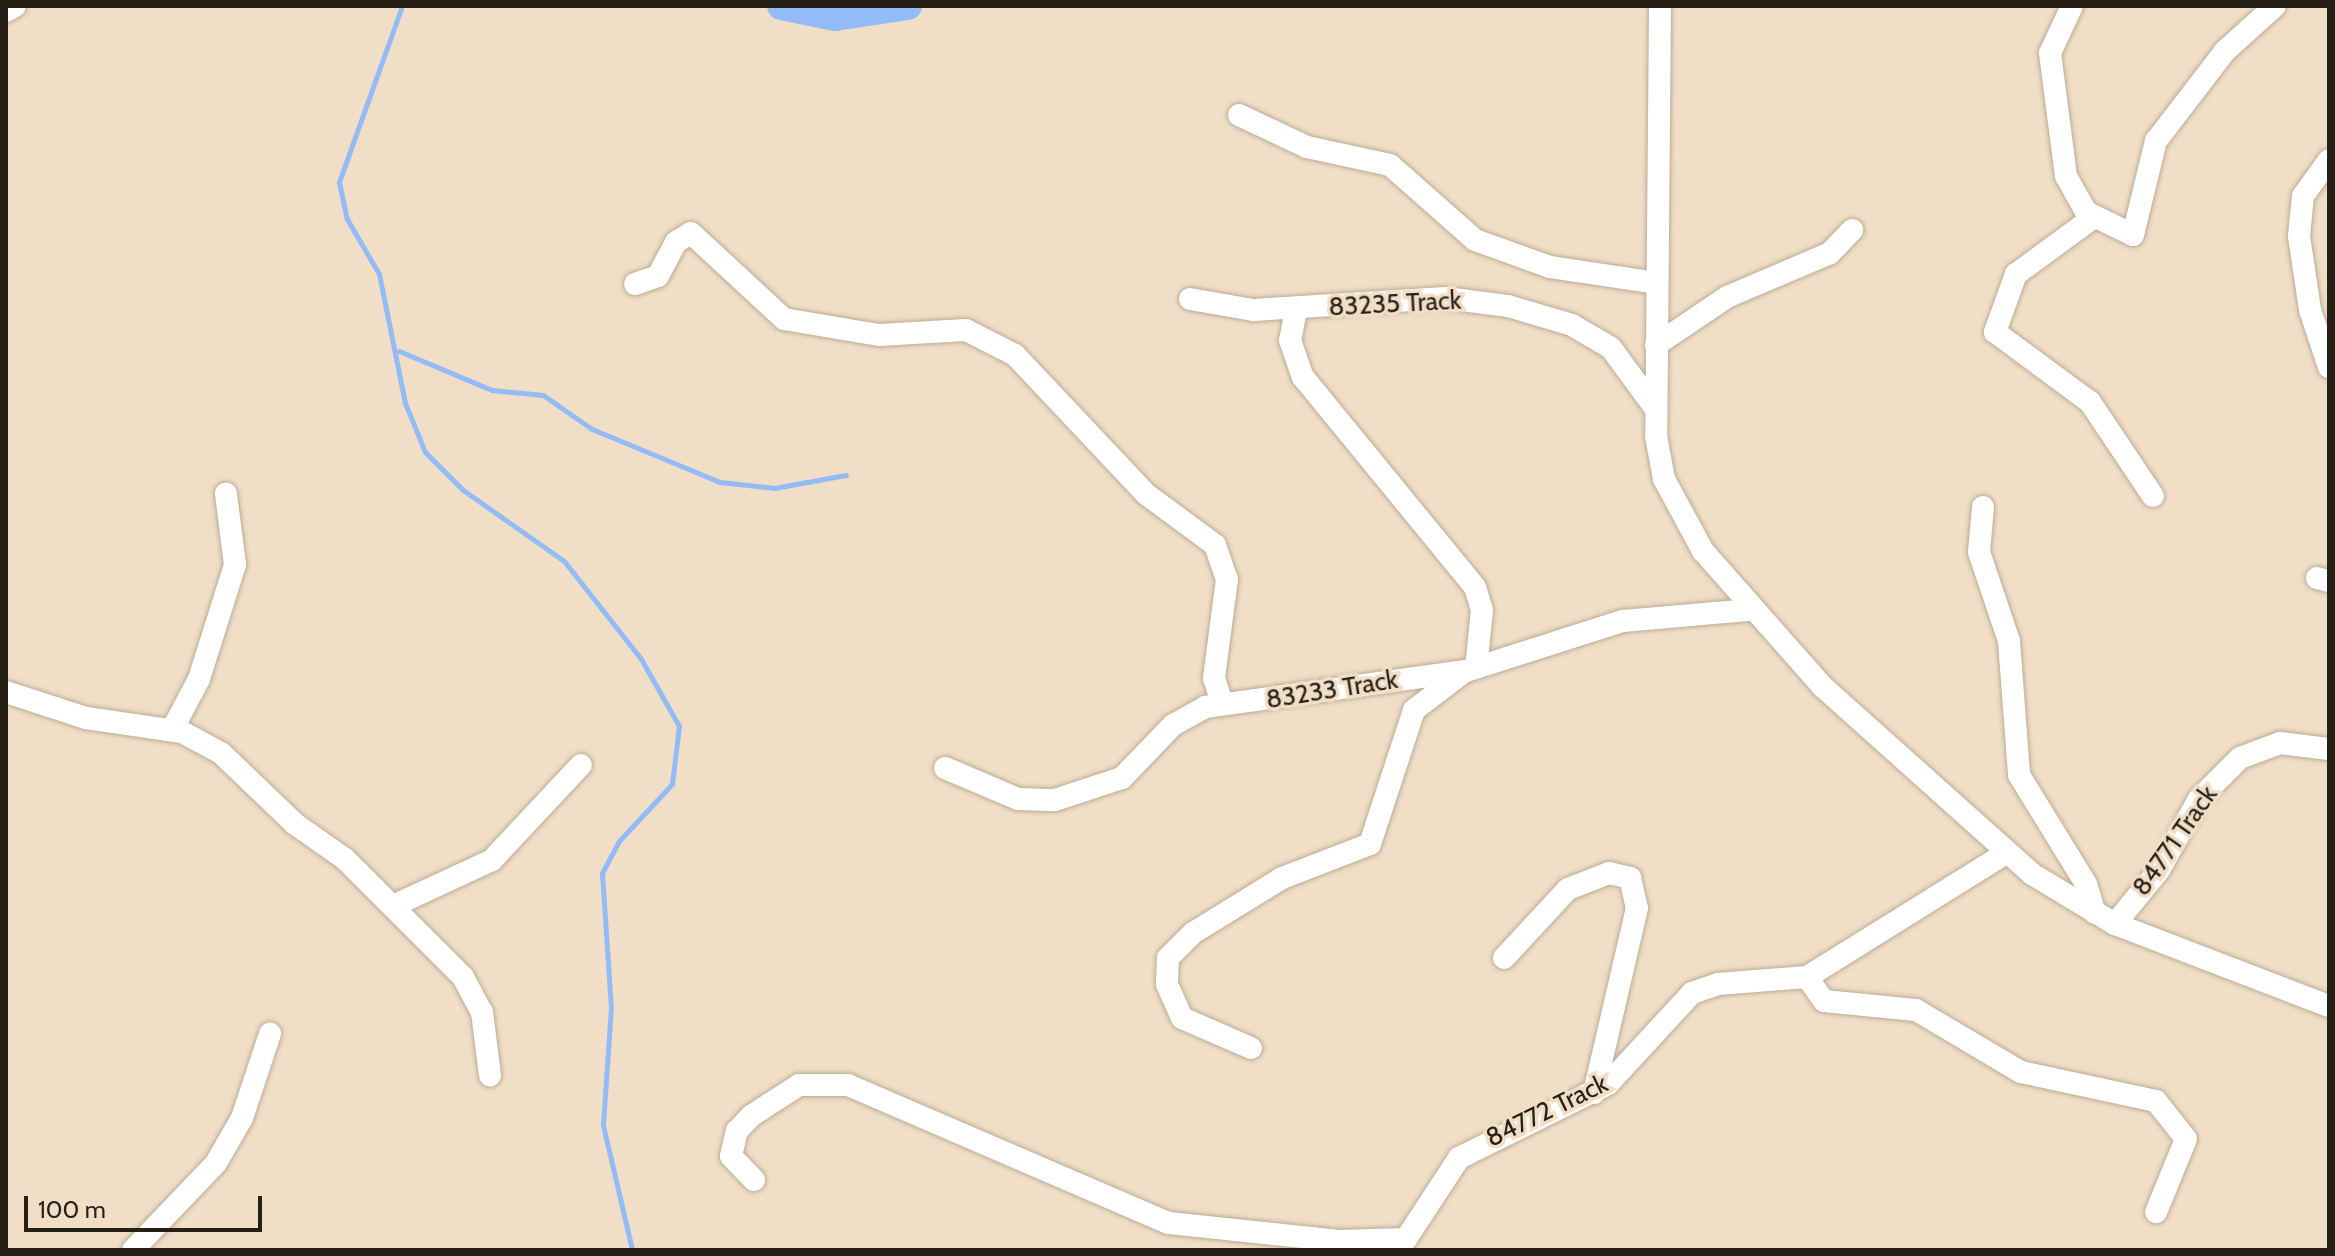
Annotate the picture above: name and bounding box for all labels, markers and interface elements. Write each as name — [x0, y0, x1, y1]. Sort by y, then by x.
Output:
street label: 83235 Track — [1328, 285, 1462, 323]
street label: 83233 Track — [1264, 664, 1400, 716]
street label: 84771 Track — [2126, 780, 2224, 902]
street label: 84772 Track — [1481, 1068, 1613, 1154]
scale bar — [28, 1180, 266, 1230]
text: 100 m — [38, 1195, 106, 1224]

